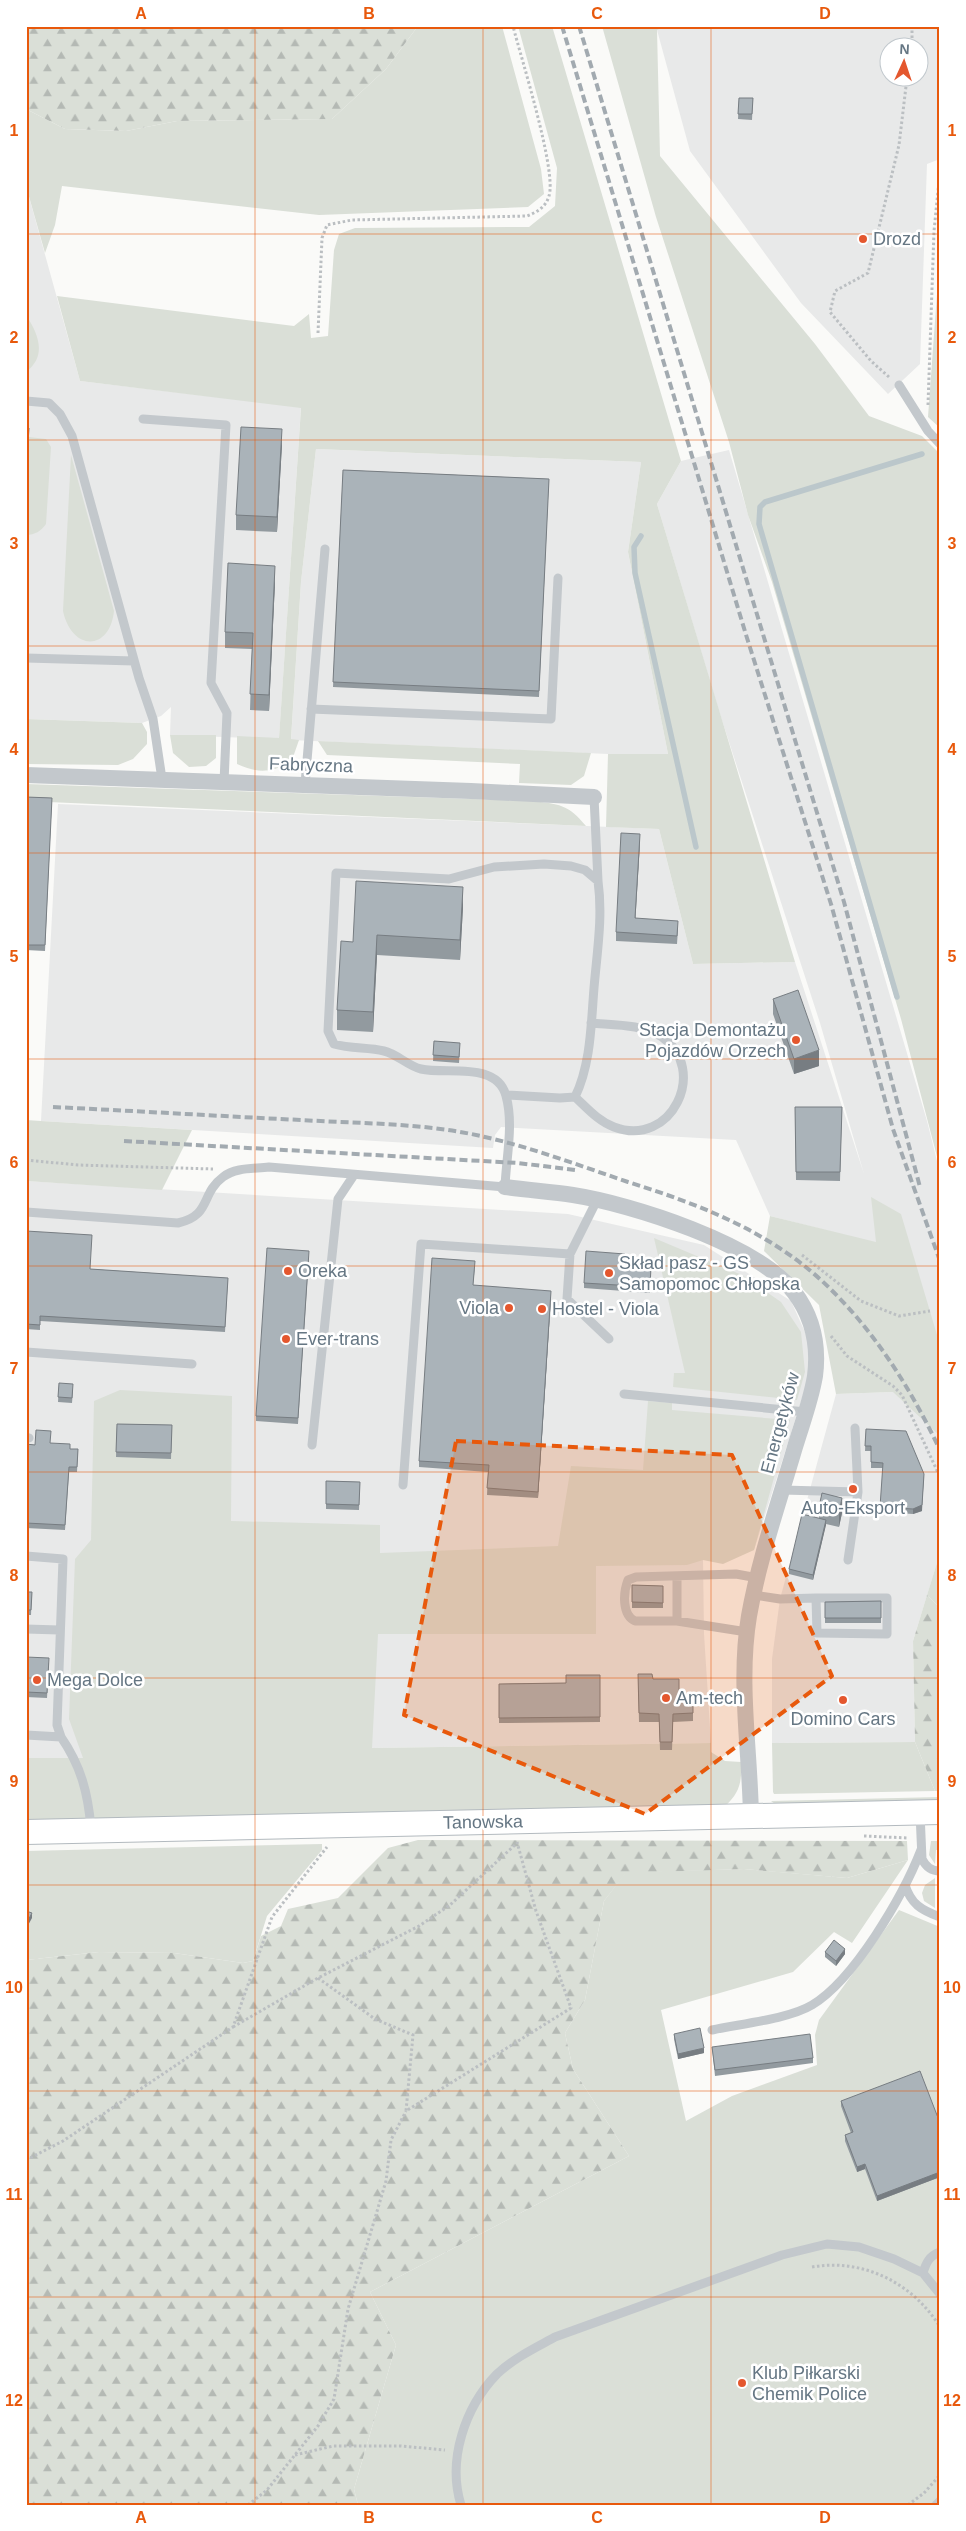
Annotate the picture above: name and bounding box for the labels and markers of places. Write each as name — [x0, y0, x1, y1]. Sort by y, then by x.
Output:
place label: Drozd — [873, 229, 921, 249]
marker: Drozd — [857, 233, 869, 245]
place label: Stacja Demontażu Pojazdów Orzech — [639, 1020, 786, 1061]
marker: Stacja Demontażu Pojazdów Orzech — [790, 1034, 802, 1046]
place label: Skład pasz - GS Samopomoc Chłopska — [619, 1253, 801, 1294]
place label: Oreka — [298, 1261, 348, 1281]
marker: Oreka — [282, 1265, 294, 1277]
marker: Skład pasz - GS Samopomoc Chłopska — [603, 1267, 615, 1279]
place label: Viola — [459, 1298, 500, 1318]
place label: Hostel - Viola — [552, 1299, 660, 1319]
marker: Viola — [503, 1302, 515, 1314]
marker: Hostel - Viola — [536, 1303, 548, 1315]
place label: Ever-trans — [296, 1329, 379, 1349]
marker: Ever-trans — [280, 1333, 292, 1345]
marker: Auto-Eksport — [847, 1483, 859, 1495]
place label: Auto-Eksport — [801, 1498, 905, 1518]
place label: Mega Dolce — [47, 1670, 143, 1690]
marker: Mega Dolce — [31, 1674, 43, 1686]
place label: Am-tech — [676, 1688, 743, 1708]
marker: Am-tech — [660, 1692, 672, 1704]
marker: Domino Cars — [837, 1694, 849, 1706]
place label: Domino Cars — [790, 1709, 896, 1729]
place label: Klub Piłkarski Chemik Police — [752, 2363, 867, 2404]
marker: Klub Piłkarski Chemik Police — [736, 2377, 748, 2389]

